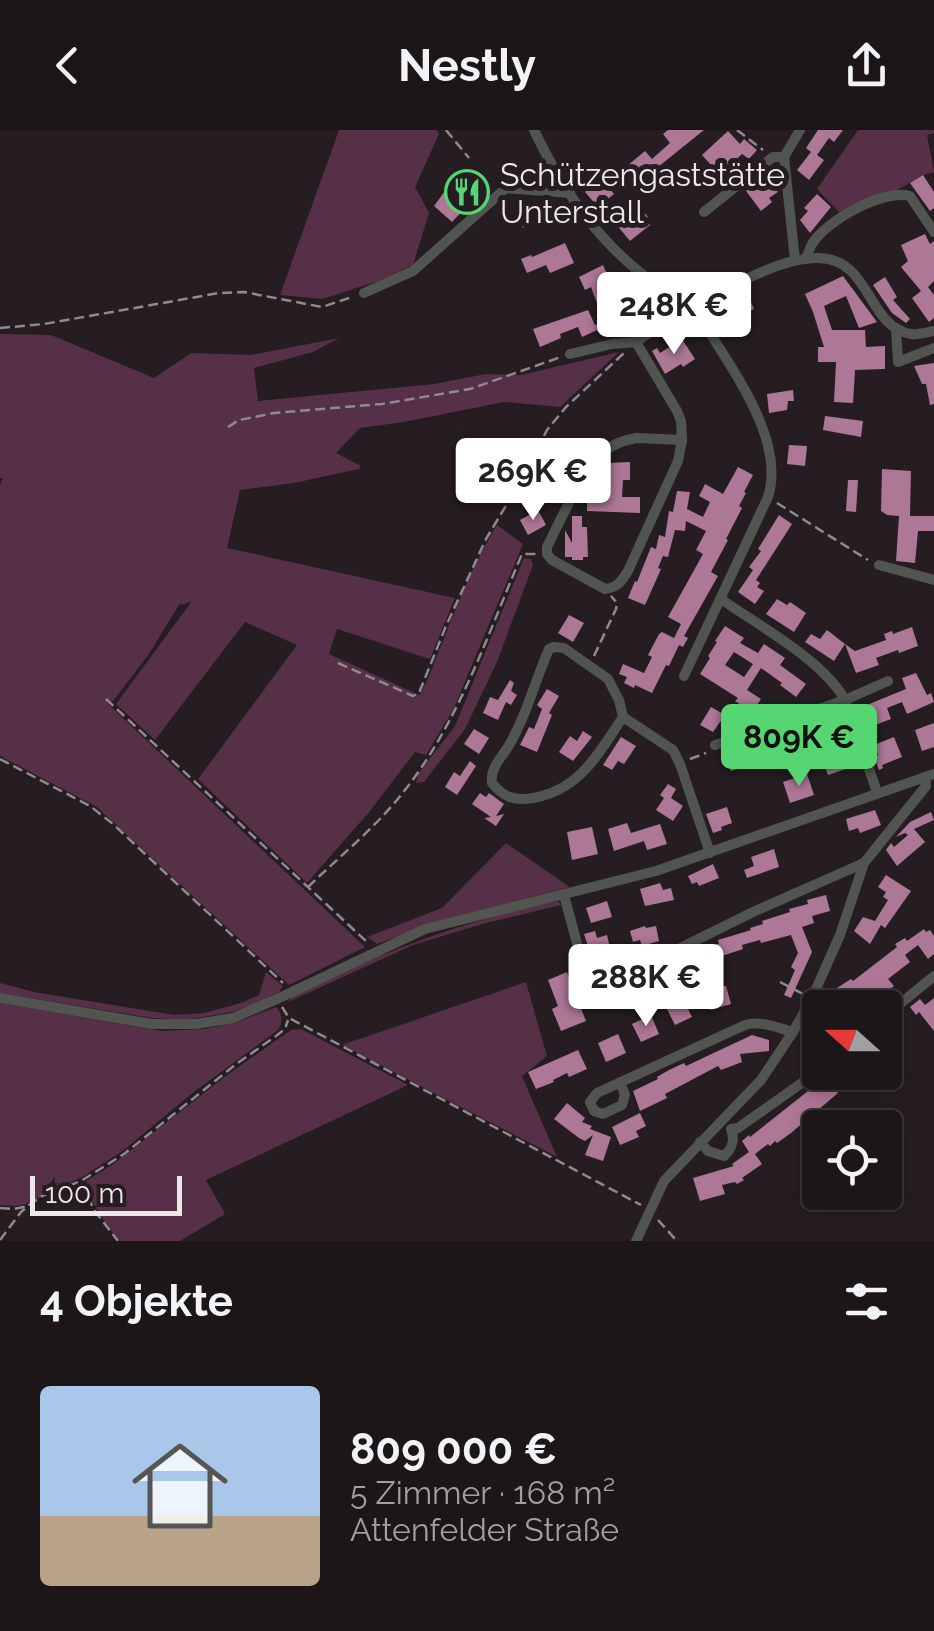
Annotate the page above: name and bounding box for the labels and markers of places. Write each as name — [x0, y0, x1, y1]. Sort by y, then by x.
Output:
place label: Schützengaststätte Unterstall — [500, 156, 785, 230]
restaurant icon: Schützengaststätte Unterstall — [444, 169, 490, 215]
pin: 248K € — [593, 272, 755, 357]
pin: 269K € — [452, 438, 614, 523]
pin: 809K € — [718, 704, 880, 789]
pin: 288K € — [565, 944, 727, 1029]

